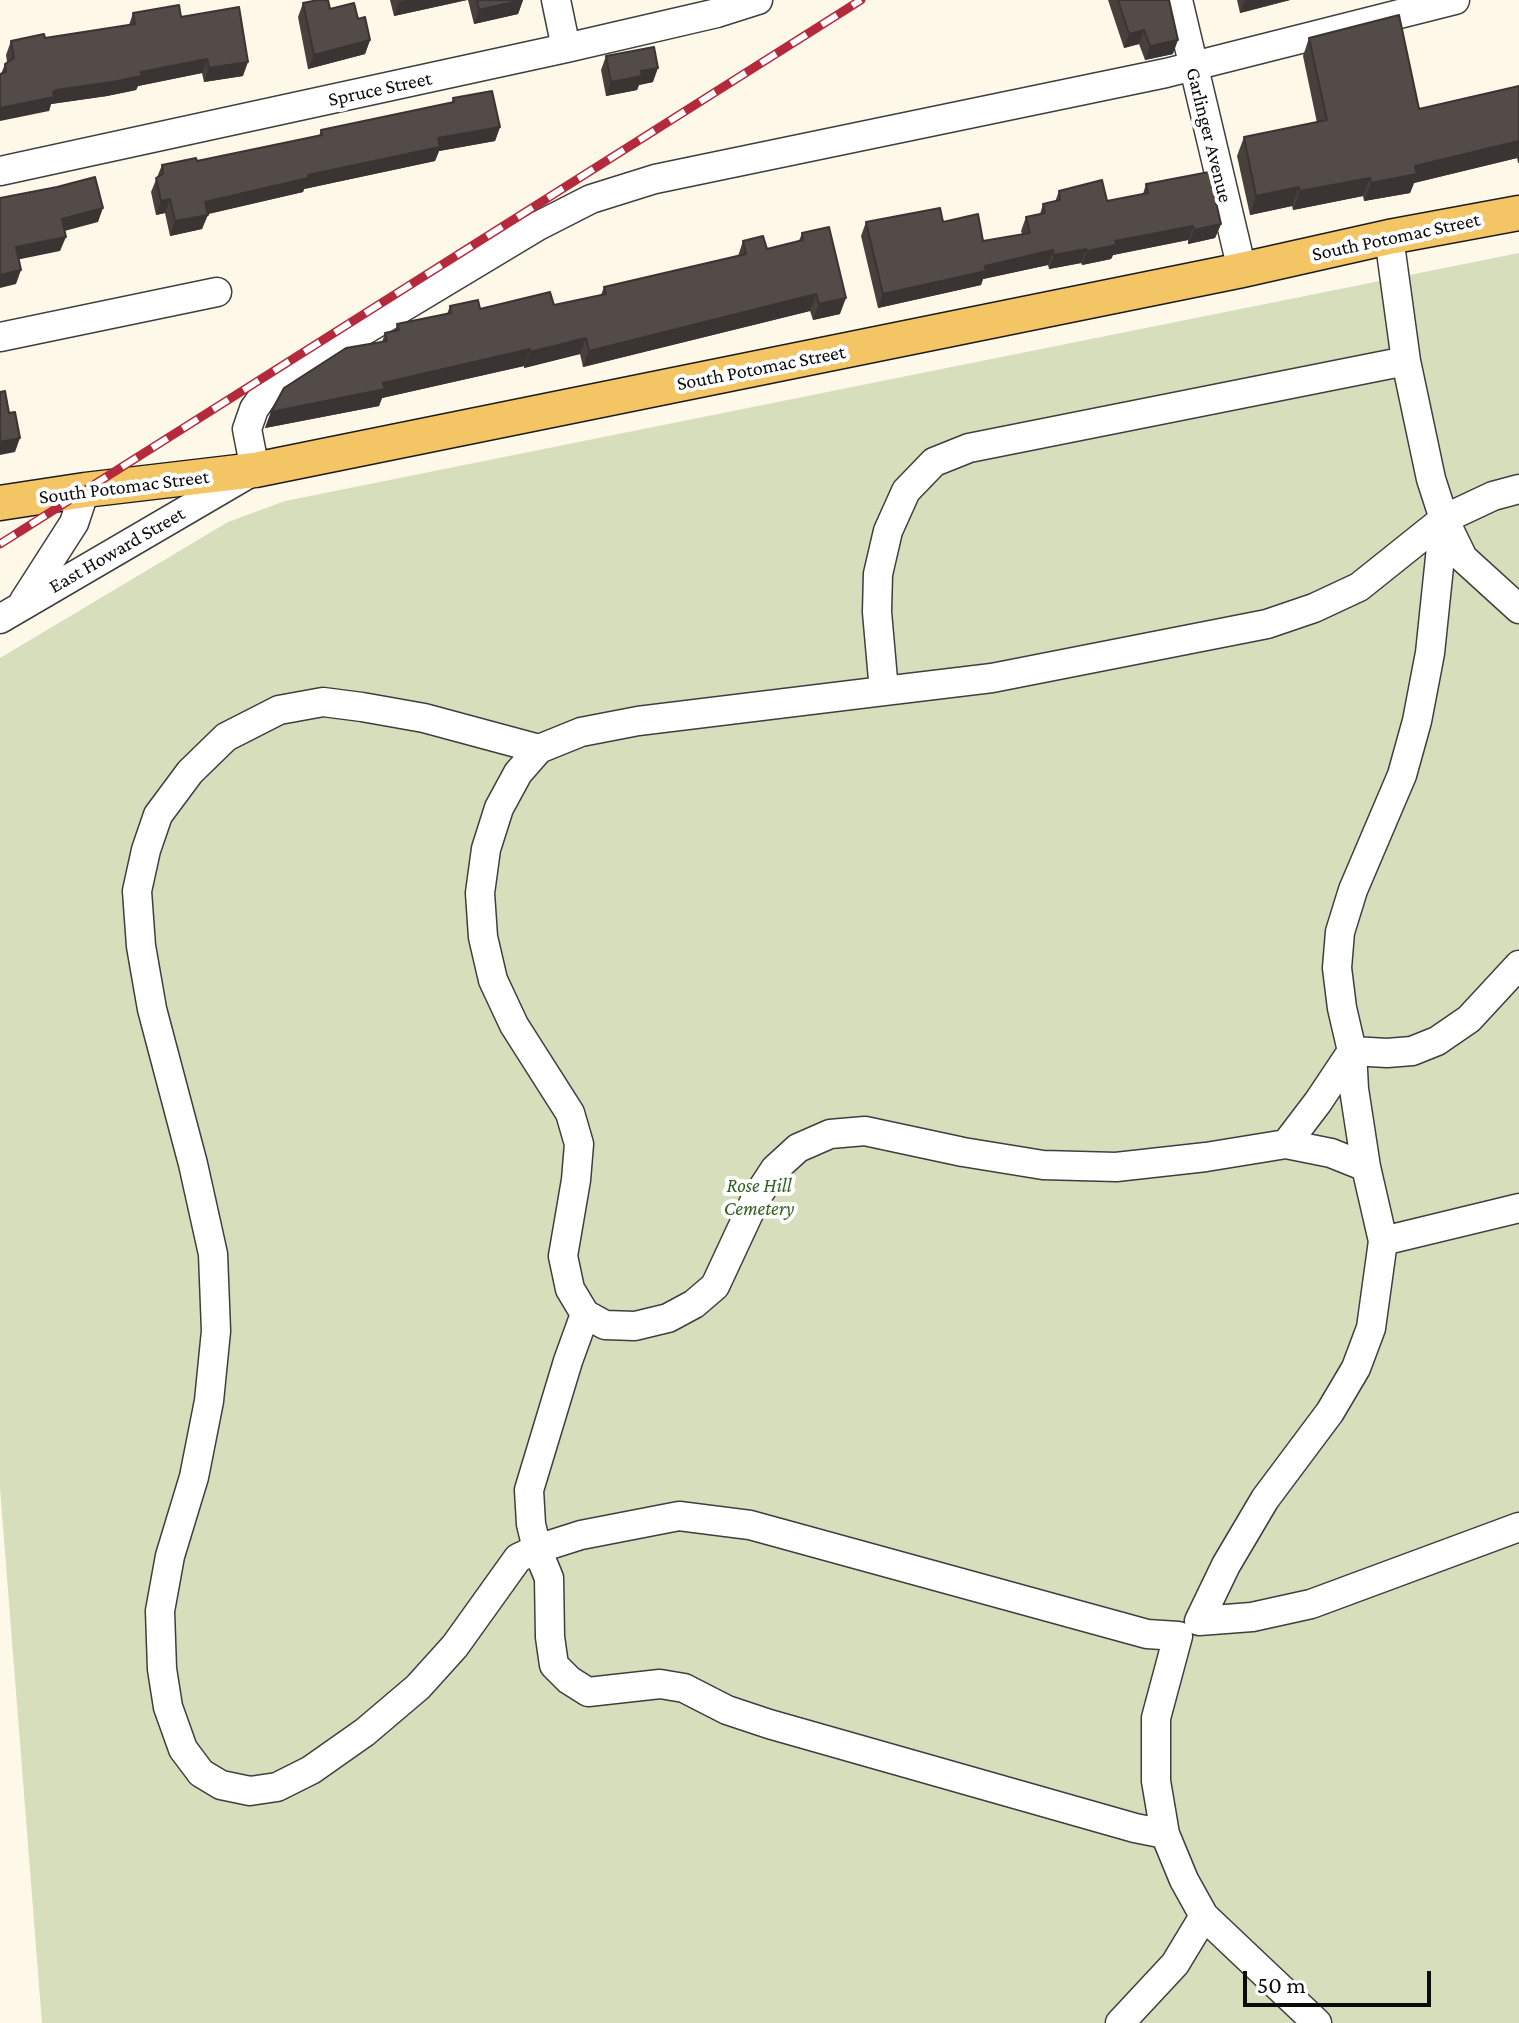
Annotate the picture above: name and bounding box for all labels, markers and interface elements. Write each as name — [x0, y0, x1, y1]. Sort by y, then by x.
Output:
street label: Garlinger Avenue — [1181, 65, 1237, 205]
street label: Spruce Street — [326, 66, 434, 112]
street label: South Potomac Street — [1310, 207, 1482, 267]
street label: South Potomac Street — [675, 340, 847, 396]
street label: South Potomac Street — [38, 465, 210, 509]
street label: East Howard Street — [45, 501, 189, 599]
park label: Rose Hill Cemetery — [724, 1174, 794, 1221]
scale bar — [1247, 1955, 1435, 2005]
text: 50 m — [1257, 1971, 1306, 1998]

